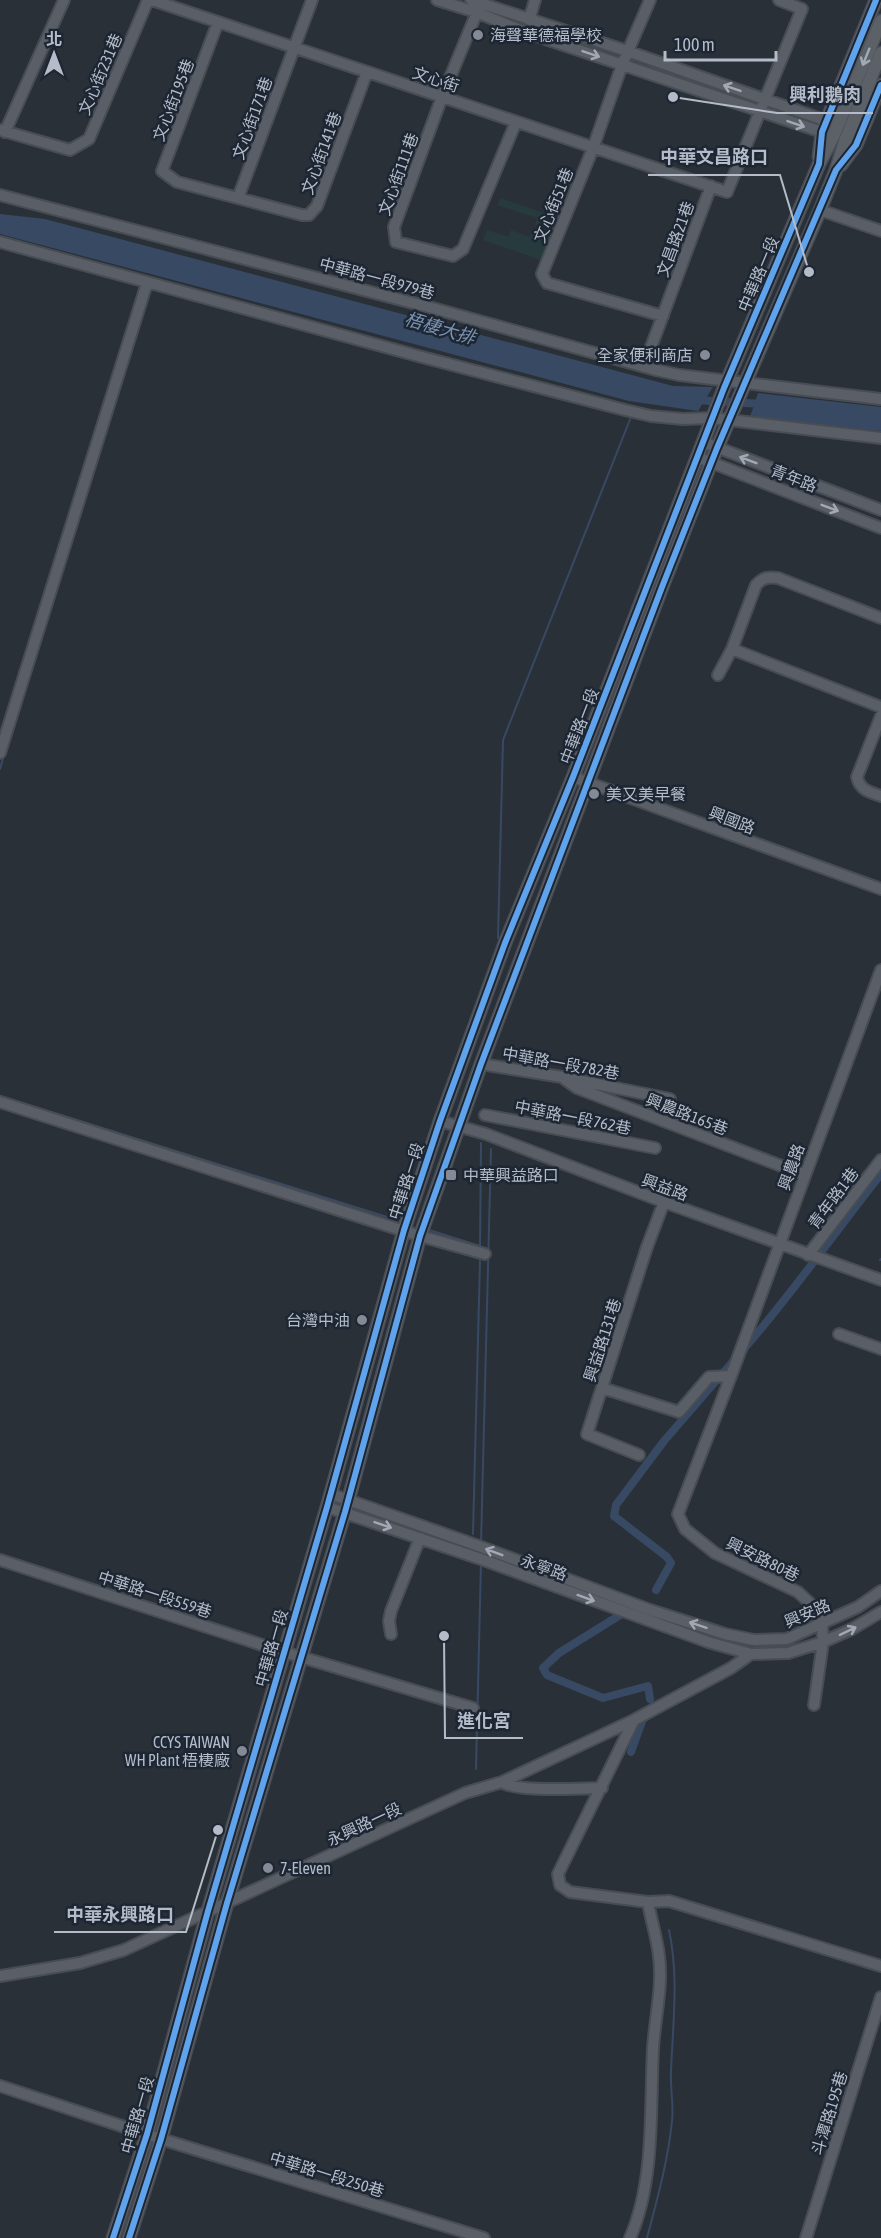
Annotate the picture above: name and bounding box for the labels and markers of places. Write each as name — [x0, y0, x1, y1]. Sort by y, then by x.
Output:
place label: 海聲華德福學校 — [490, 26, 602, 44]
marker: 海聲華德福學校 — [471, 28, 485, 42]
callout: 興利鵝肉 — [777, 77, 873, 113]
callout: 中華文昌路口 — [648, 139, 780, 175]
place label: 全家便利商店 — [597, 346, 693, 364]
marker: 全家便利商店 — [698, 348, 712, 362]
place label: 美又美早餐 — [606, 785, 686, 803]
marker: 美又美早餐 — [587, 787, 601, 801]
place label: 中華興益路口 — [463, 1166, 559, 1184]
marker: 中華興益路口 — [444, 1168, 458, 1182]
place label: 台灣中油 — [286, 1311, 350, 1329]
marker: 台灣中油 — [355, 1313, 369, 1327]
callout: 進化宮 — [445, 1702, 523, 1738]
place label: CCYS TAIWAN WH Plant 梧棲廠 — [125, 1733, 230, 1769]
marker: CCYS TAIWAN WH Plant 梧棲廠 — [235, 1744, 249, 1758]
place label: 7-Eleven — [280, 1859, 331, 1877]
marker: 7-Eleven — [261, 1861, 275, 1875]
callout: 中華永興路口 — [54, 1896, 186, 1932]

